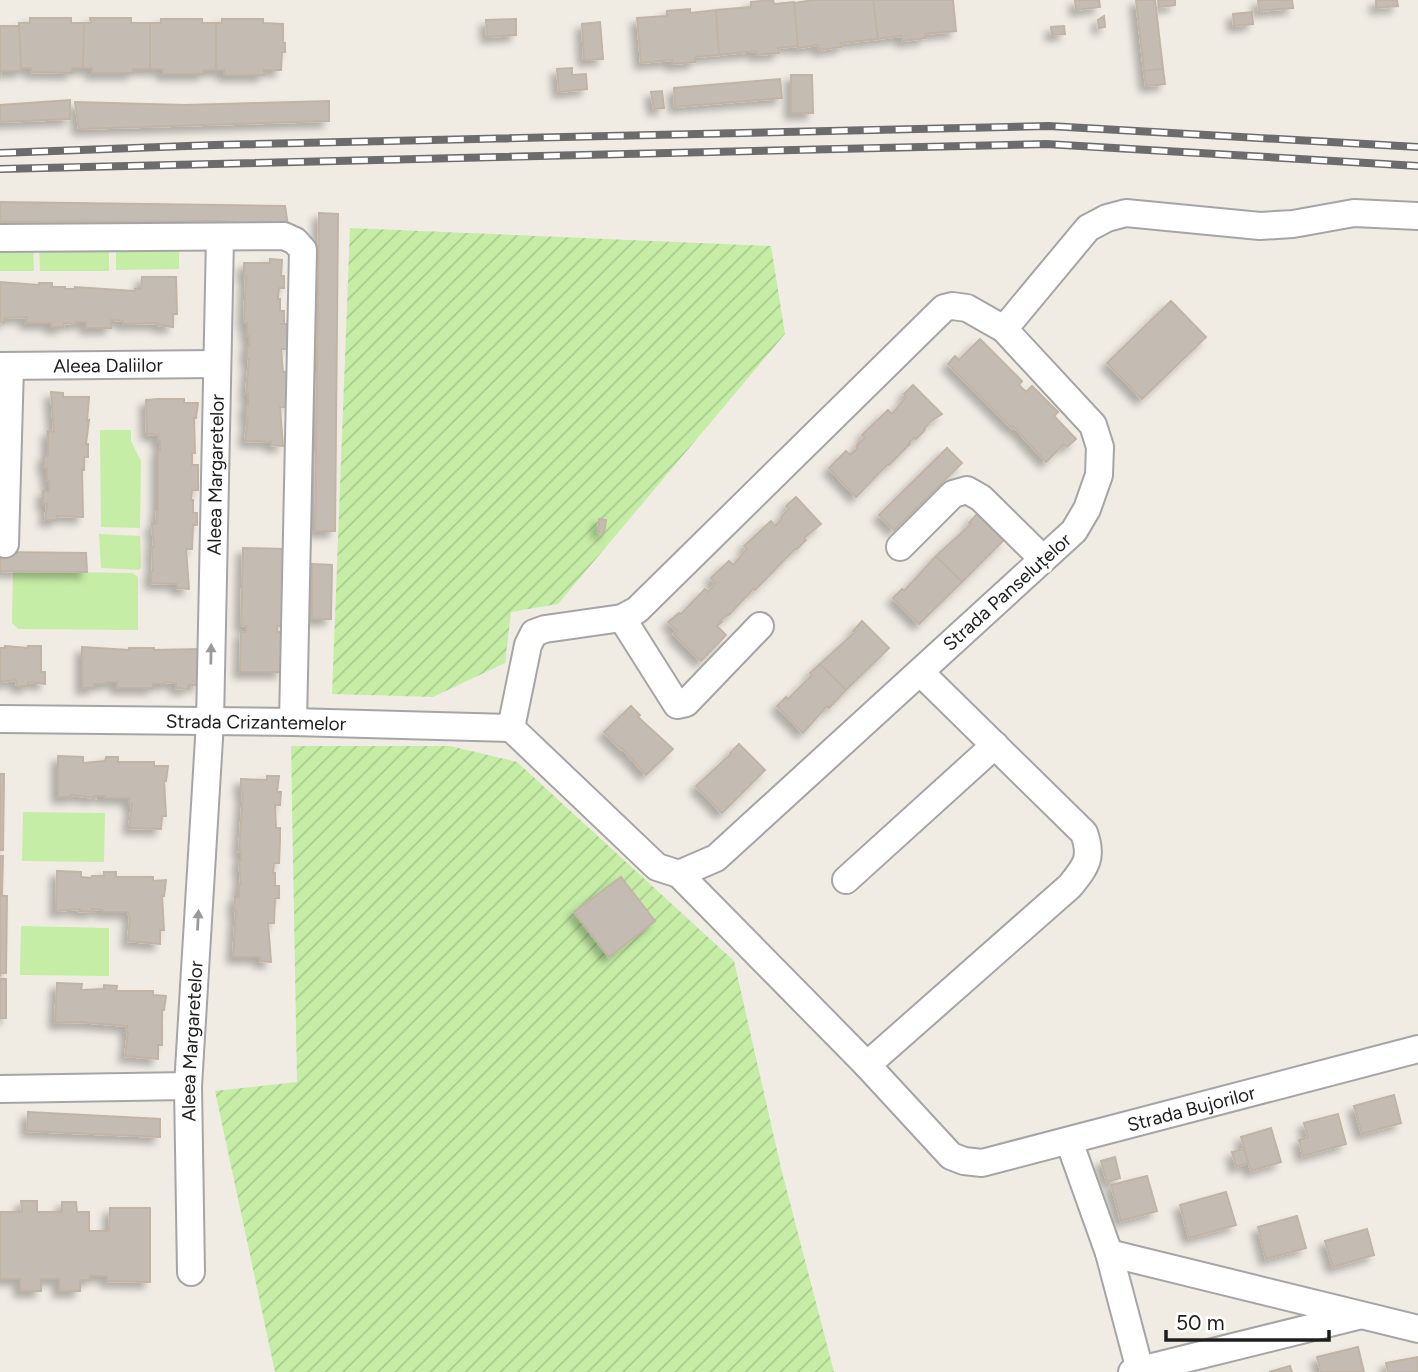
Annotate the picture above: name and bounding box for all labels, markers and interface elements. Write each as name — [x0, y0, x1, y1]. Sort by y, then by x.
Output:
street label: Aleea Daliilor — [53, 353, 164, 377]
street label: Aleea Margaretelor — [202, 393, 228, 556]
street label: Strada Panseluțelor — [938, 528, 1076, 656]
one-way arrow — [205, 643, 217, 665]
street label: Strada Crizantemelor — [166, 709, 347, 735]
one-way arrow — [193, 909, 204, 931]
street label: Aleea Margaretelor — [176, 959, 207, 1122]
street label: Strada Bujorilor — [1125, 1080, 1258, 1136]
scale bar — [1166, 1298, 1329, 1342]
text: 50 m — [1176, 1310, 1225, 1335]

